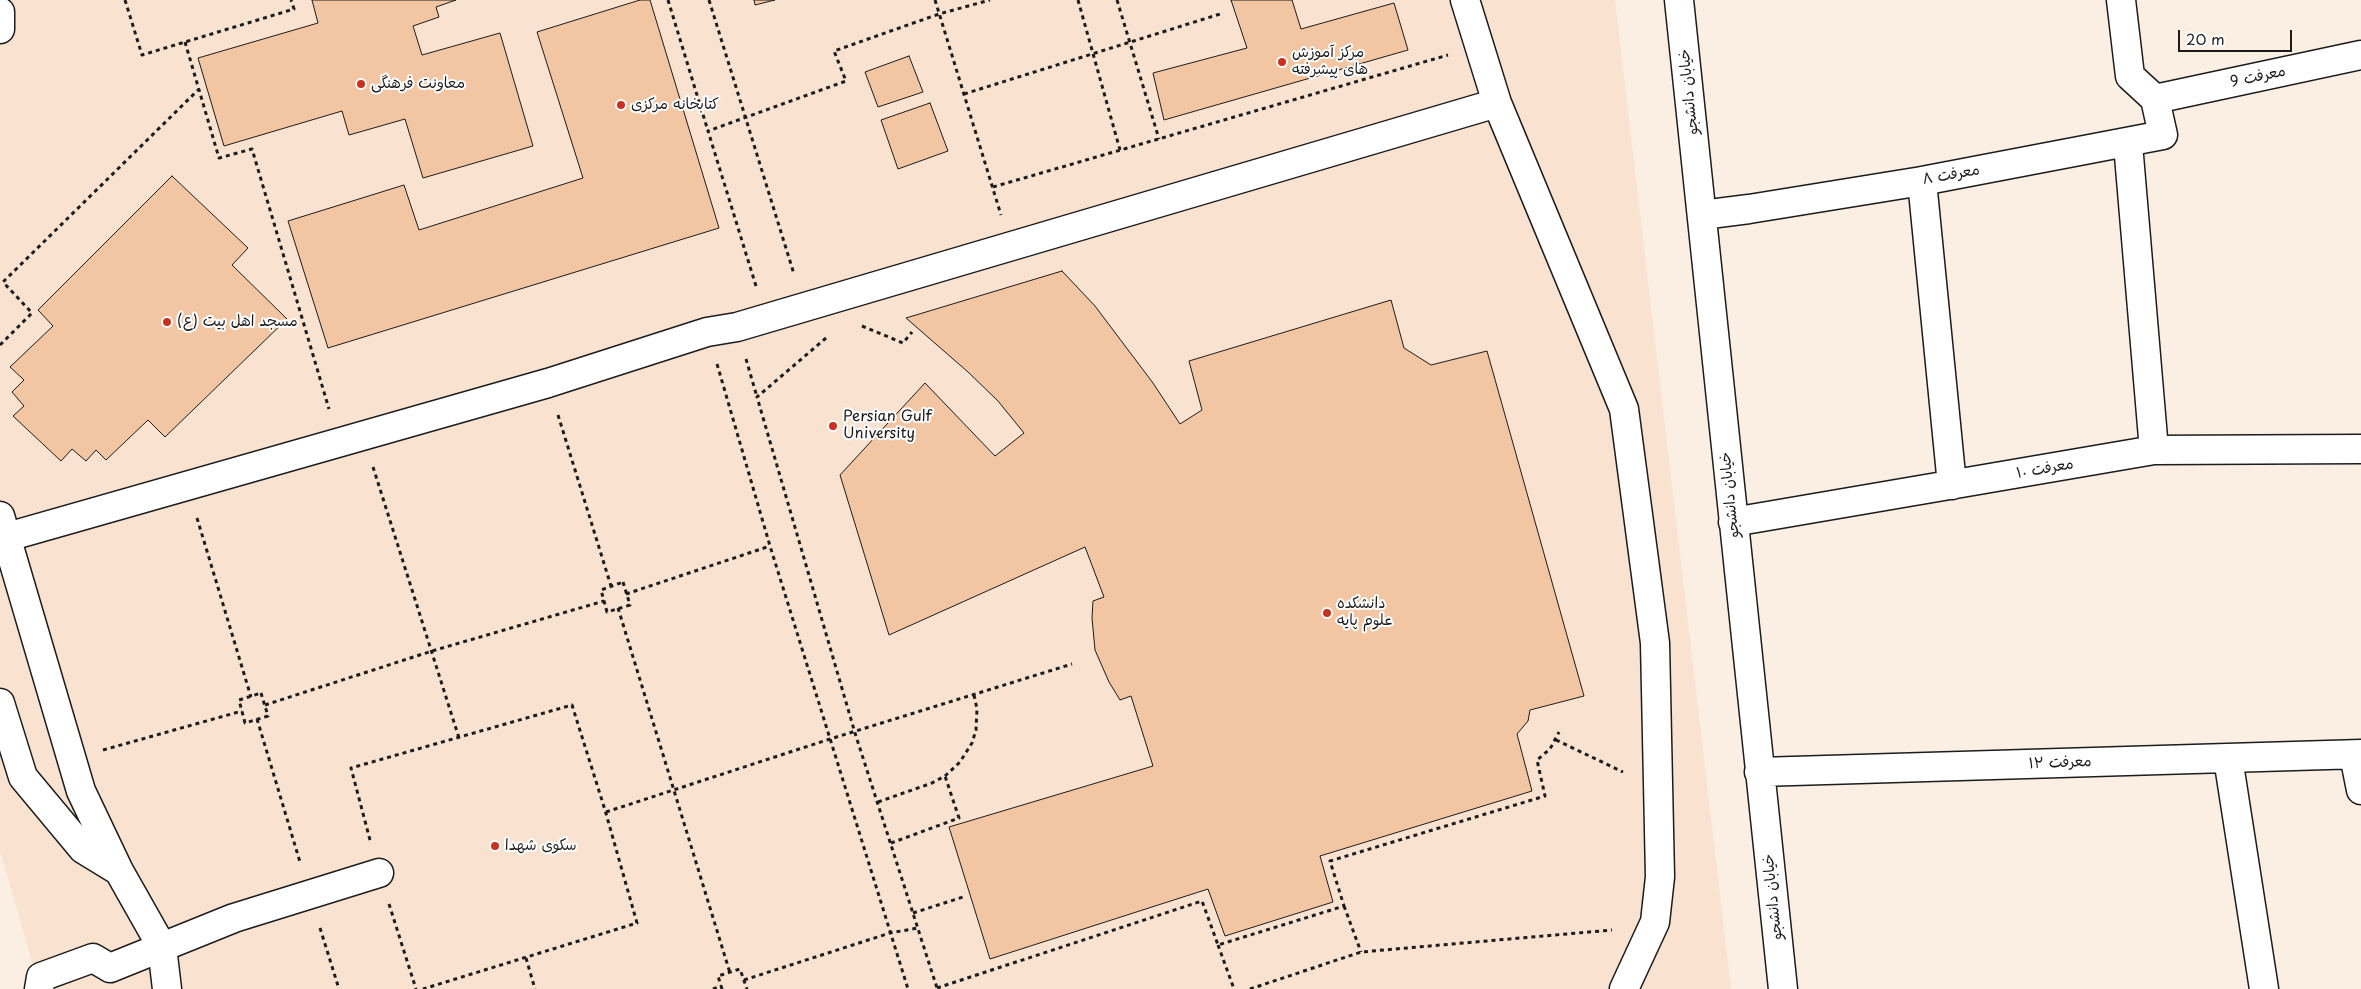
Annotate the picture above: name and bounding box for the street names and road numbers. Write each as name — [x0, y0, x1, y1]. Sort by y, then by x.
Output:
street label: خیابان دانشجو — [1676, 48, 1702, 136]
street label: معرفت 9 — [2229, 62, 2287, 92]
street label: معرفت ۸ — [1921, 161, 1981, 189]
street label: خیابان دانشجو — [1717, 451, 1743, 539]
street label: معرفت ۱۰ — [2015, 455, 2075, 483]
street label: معرفت ۱۲ — [2028, 753, 2092, 773]
street label: خیابان دانشجو — [1760, 853, 1786, 941]

